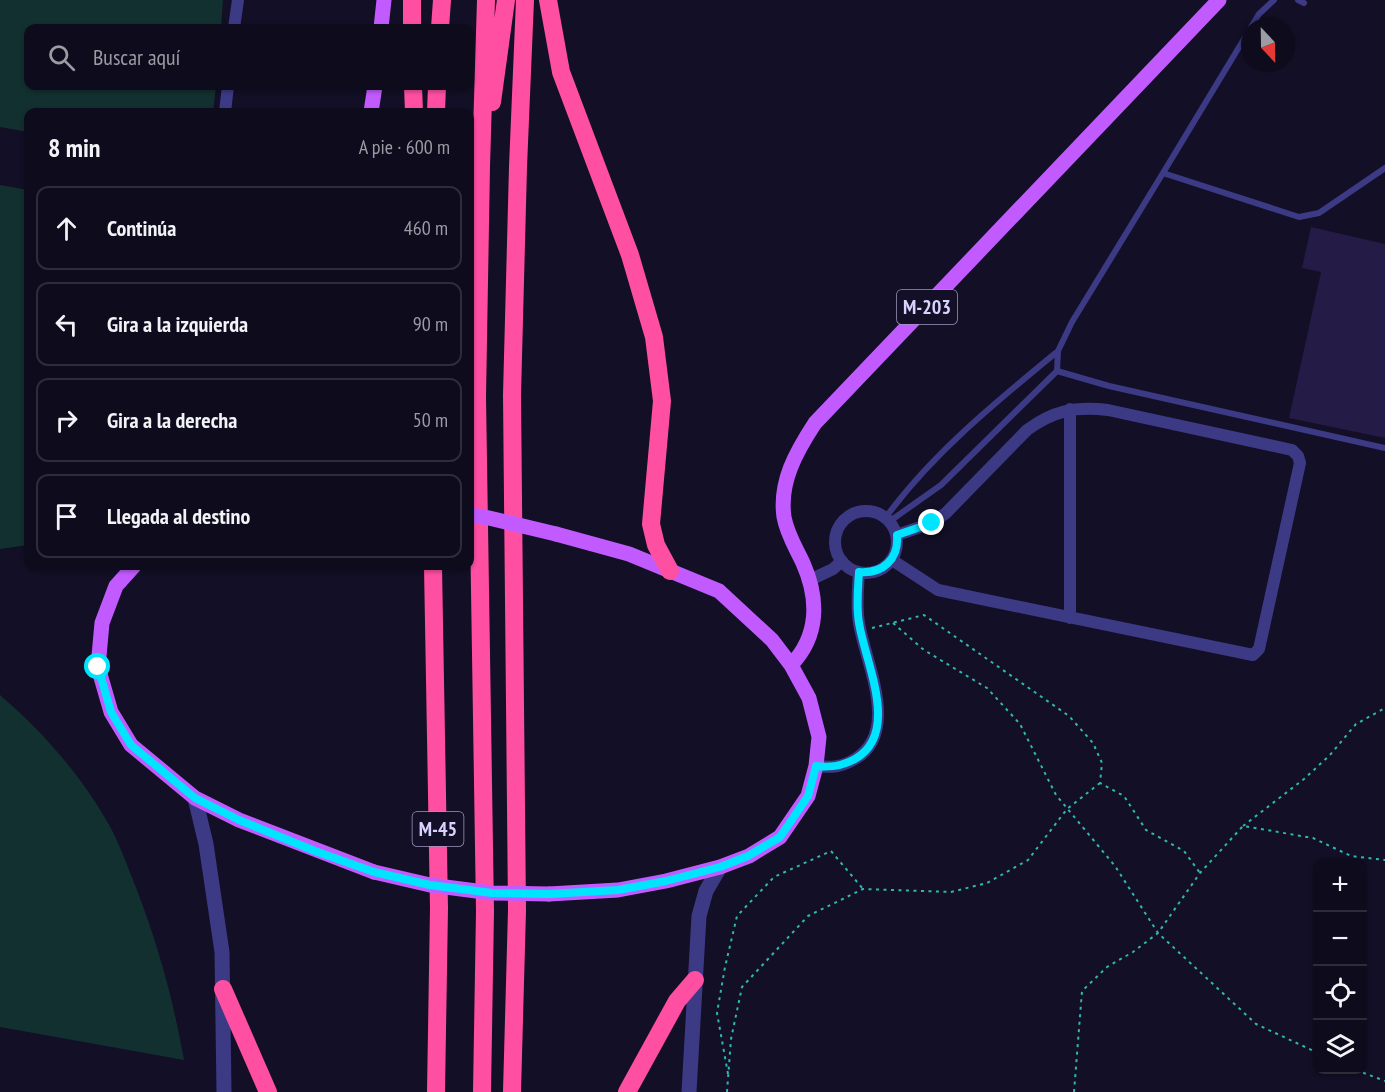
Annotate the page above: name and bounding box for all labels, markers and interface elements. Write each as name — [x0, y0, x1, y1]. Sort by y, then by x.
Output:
north arrow — [1241, 18, 1295, 72]
search box — [24, 24, 474, 90]
icon: search — [45, 41, 78, 74]
text: Buscar aquí — [93, 43, 180, 71]
text: 8 min — [48, 131, 101, 164]
text: A pie · 600 m — [359, 134, 450, 160]
icon: ahead — [50, 212, 83, 245]
text: Continúa — [107, 214, 176, 242]
text: 460 m — [404, 215, 448, 241]
road number: M-203 — [897, 290, 957, 324]
icon: left — [50, 308, 83, 341]
text: Gira a la izquierda — [107, 310, 248, 338]
text: 90 m — [413, 311, 448, 337]
icon: right — [50, 404, 83, 437]
text: Gira a la derecha — [107, 406, 237, 434]
text: 50 m — [413, 407, 448, 433]
icon: arrive — [50, 500, 83, 533]
text: Llegada al destino — [107, 502, 250, 530]
route end — [918, 509, 944, 535]
route start — [84, 653, 110, 679]
road number: M-45 — [412, 812, 464, 846]
map controls — [1313, 858, 1367, 1074]
button: + — [1313, 858, 1367, 912]
button: − — [1313, 912, 1367, 966]
button: locate — [1313, 966, 1367, 1020]
button: layers — [1313, 1020, 1367, 1074]

